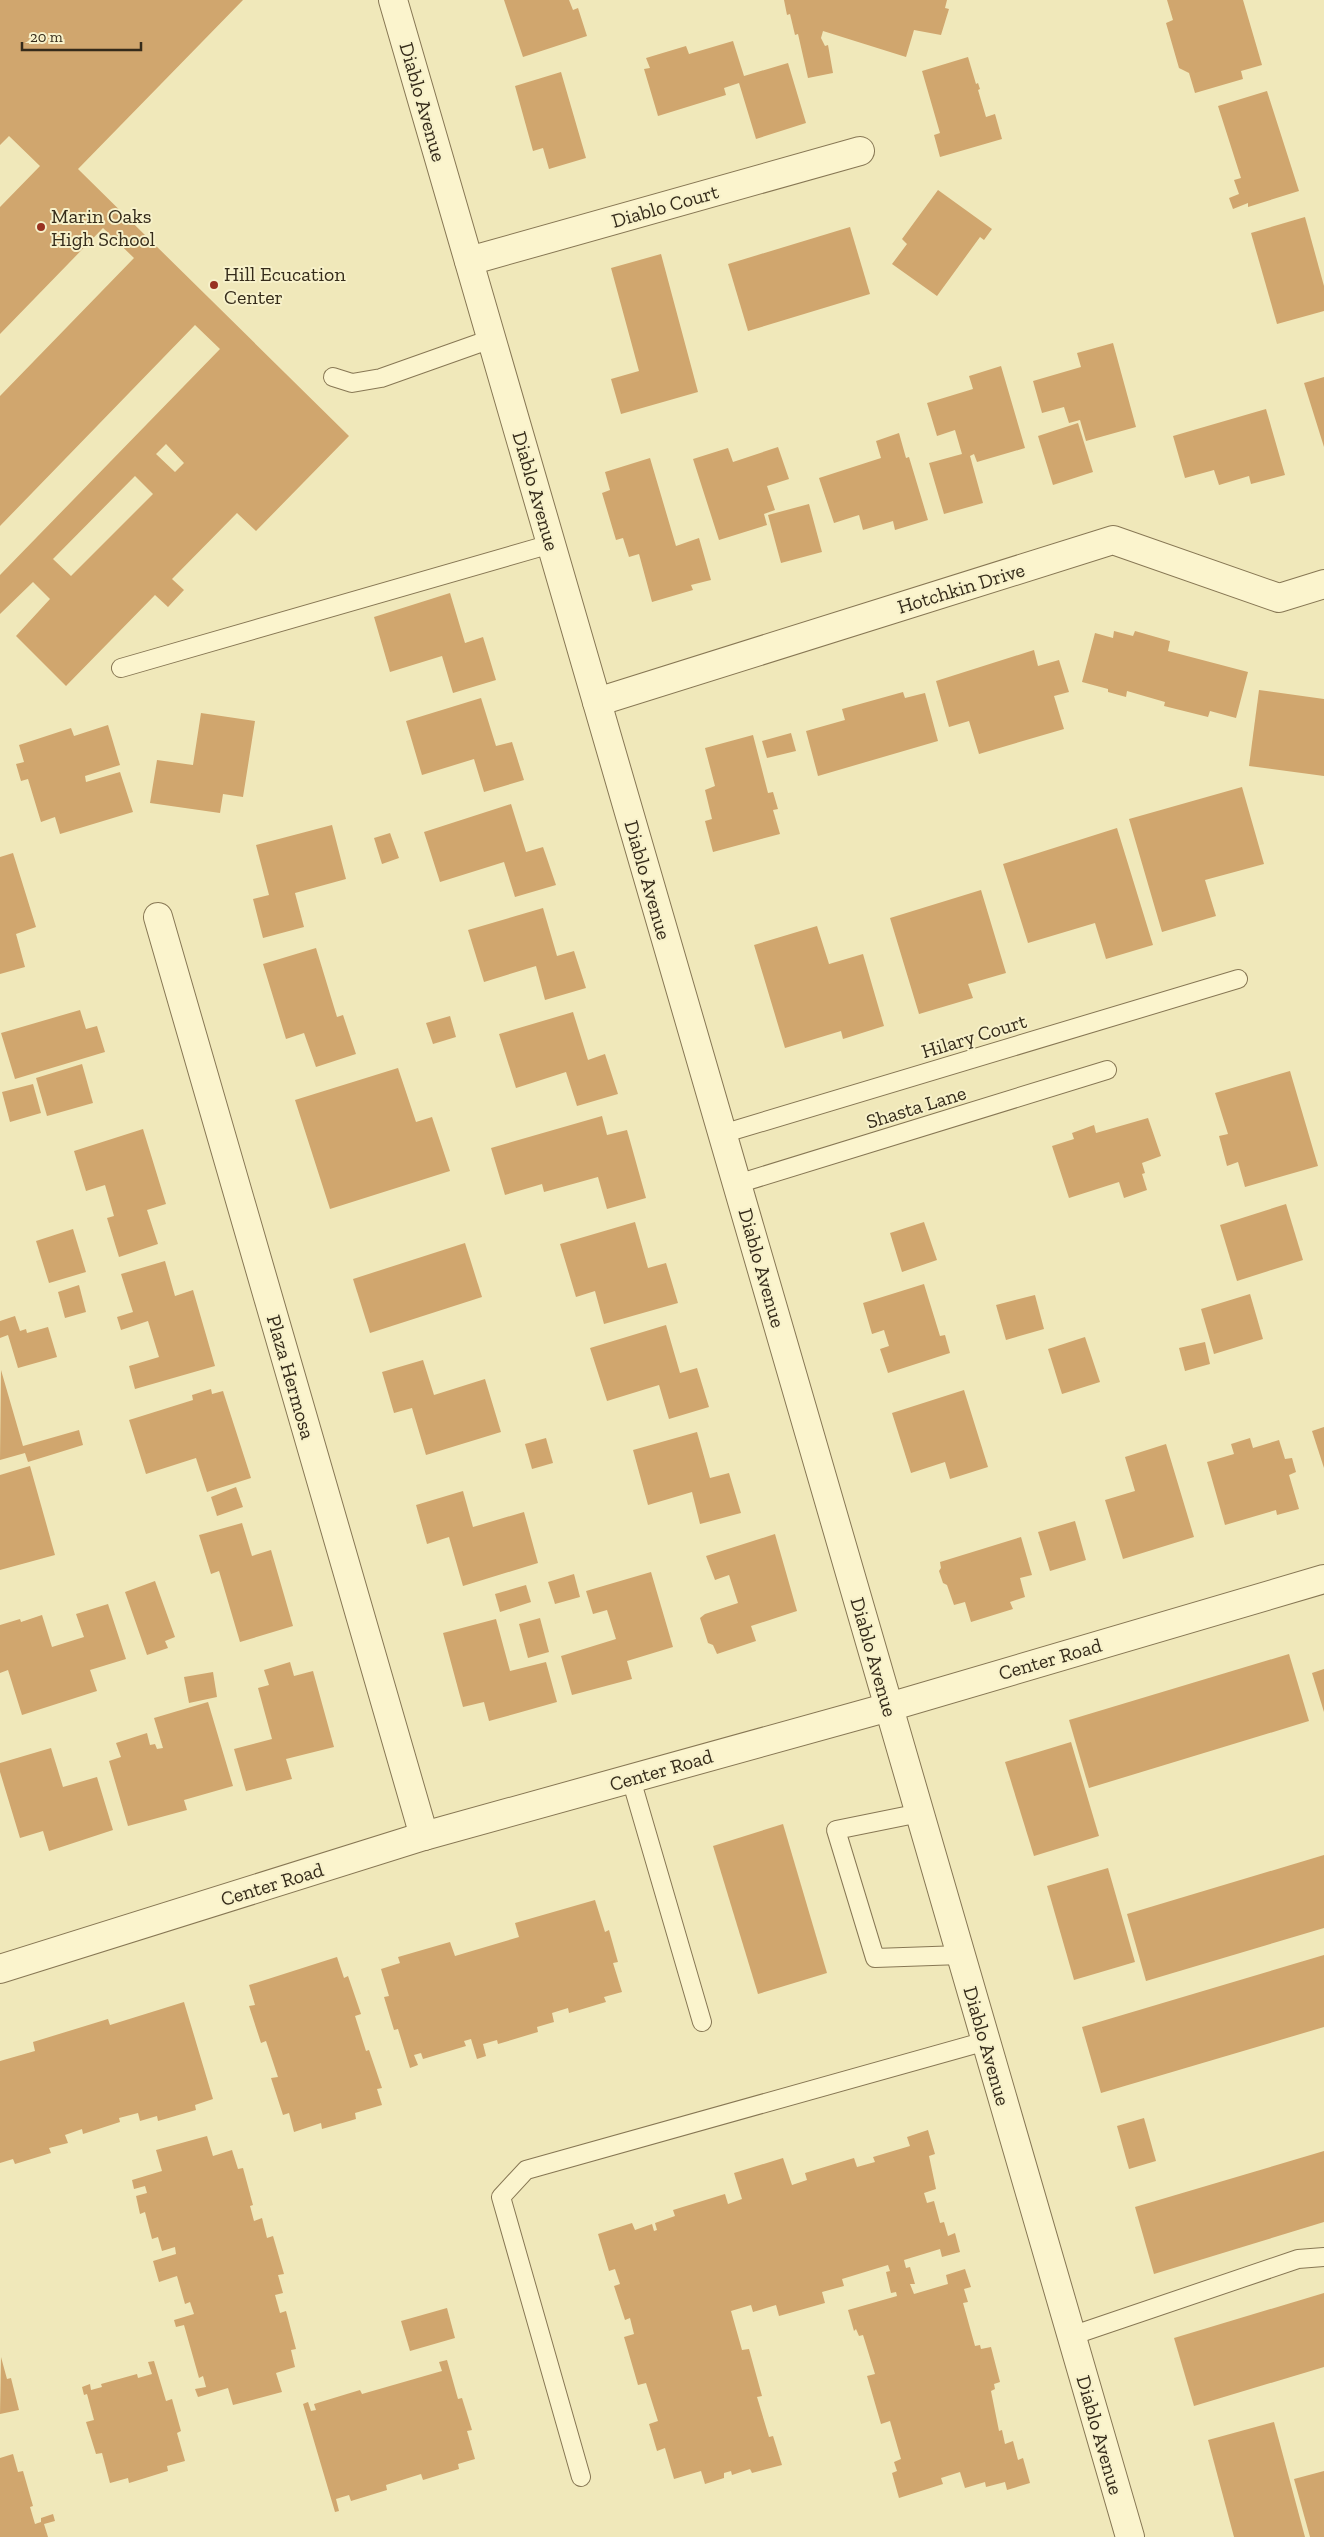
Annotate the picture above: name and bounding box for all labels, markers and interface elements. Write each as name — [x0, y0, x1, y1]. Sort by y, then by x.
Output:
scale bar — [22, 20, 141, 52]
text: 20 m — [30, 28, 63, 46]
street label: Diablo Avenue — [395, 40, 451, 164]
street label: Diablo Court — [609, 179, 722, 233]
place label: Marin Oaks High School — [51, 204, 155, 251]
marker: Marin Oaks High School — [35, 221, 47, 233]
place label: Hill Ecucation Center — [224, 262, 346, 309]
marker: Hill Ecucation Center — [208, 279, 220, 291]
street label: Diablo Avenue — [508, 429, 564, 553]
street label: Hotchkin Drive — [894, 557, 1028, 619]
street label: Diablo Avenue — [620, 818, 676, 942]
street label: Hilary Court — [919, 1008, 1030, 1063]
street label: Shasta Lane — [863, 1080, 969, 1134]
street label: Diablo Avenue — [734, 1206, 790, 1330]
street label: Plaza Hermosa — [262, 1312, 320, 1442]
street label: Diablo Avenue — [846, 1595, 902, 1719]
street label: Center Road — [996, 1633, 1104, 1685]
street label: Center Road — [607, 1744, 715, 1796]
street label: Center Road — [218, 1857, 326, 1911]
street label: Diablo Avenue — [959, 1984, 1015, 2108]
street label: Diablo Avenue — [1072, 2373, 1128, 2497]

